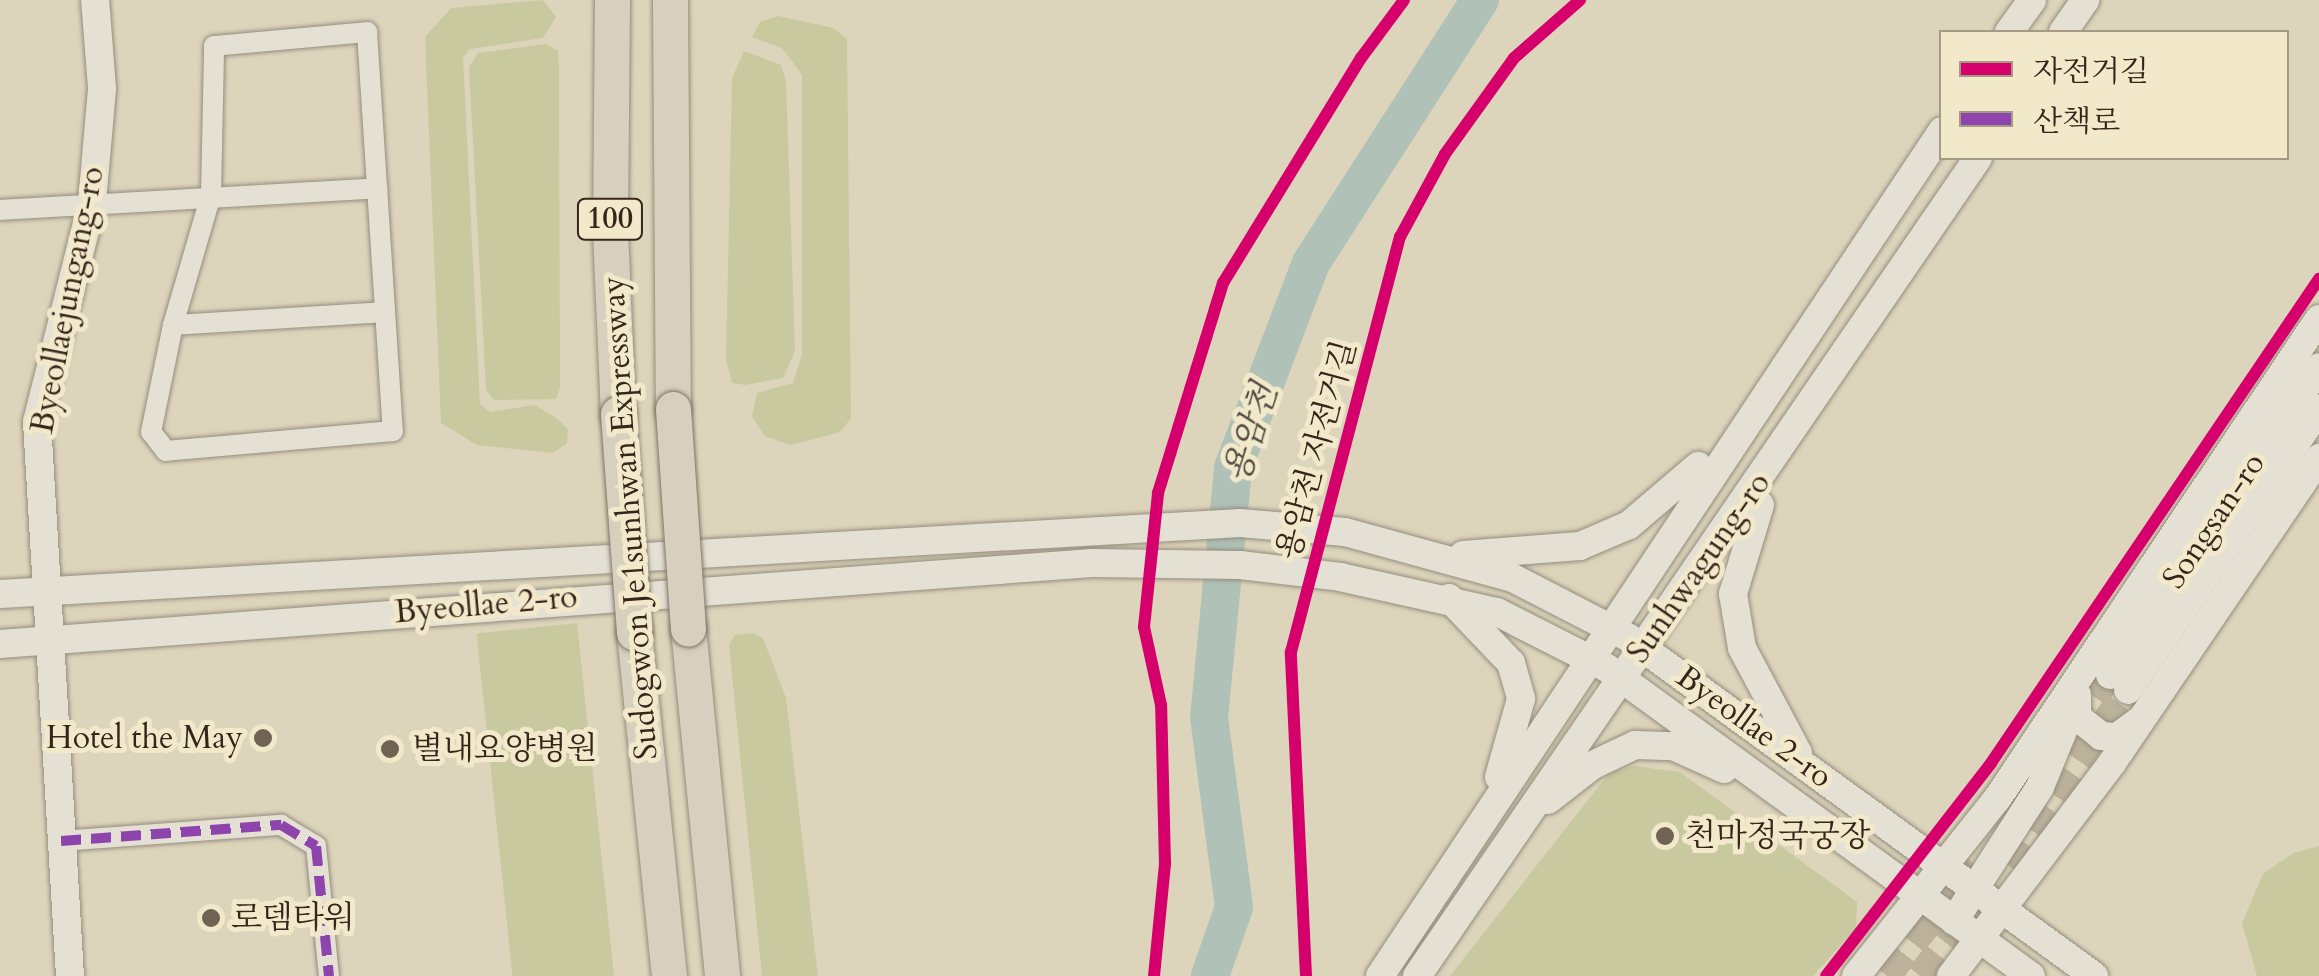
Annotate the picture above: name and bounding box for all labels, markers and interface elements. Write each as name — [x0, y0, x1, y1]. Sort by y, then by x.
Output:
legend — [1939, 30, 2289, 160]
text: 자전거길 — [2033, 51, 2149, 92]
text: 산책로 — [2033, 101, 2120, 142]
street label: Byeollaejungang-ro — [23, 163, 113, 437]
road number: 100 — [575, 194, 645, 244]
street label: Sudogwon Je1sunhwan Expressway — [594, 275, 666, 761]
street label: 용암천 자전거길 — [1269, 336, 1365, 564]
water label: 용암천 — [1215, 378, 1287, 488]
street label: Songsan-ro — [2155, 446, 2273, 596]
street label: Sunhwagung-ro — [1619, 465, 1779, 671]
street label: Byeollae 2-ro — [393, 578, 579, 632]
street label: Byeollae 2-ro — [1669, 658, 1839, 796]
place label: Hotel the May — [46, 719, 243, 757]
marker: Hotel the May — [252, 727, 274, 749]
place label: 별내요양병원 — [412, 730, 597, 768]
marker: 별내요양병원 — [377, 736, 403, 762]
place label: 천마정국궁장 — [1685, 817, 1870, 855]
marker: 천마정국궁장 — [1654, 825, 1676, 847]
place label: 로뎀타워 — [231, 899, 355, 937]
marker: 로뎀타워 — [200, 907, 222, 929]

